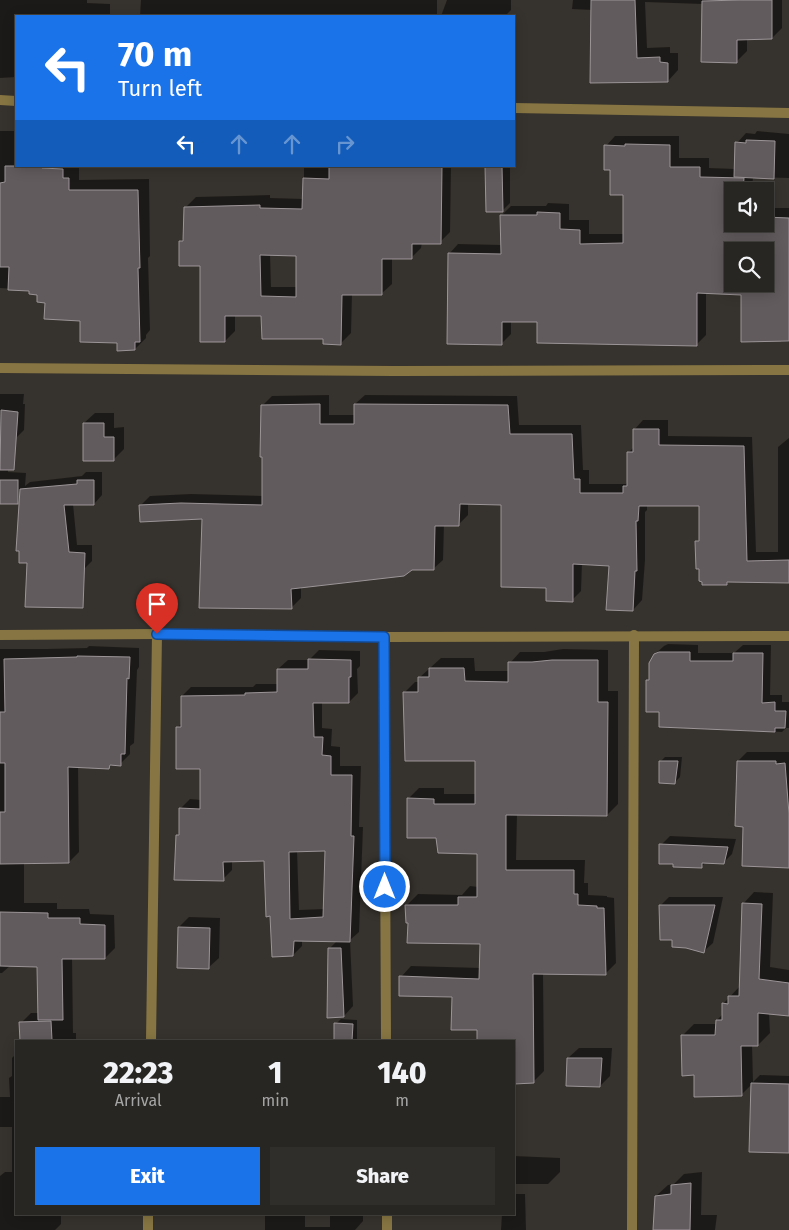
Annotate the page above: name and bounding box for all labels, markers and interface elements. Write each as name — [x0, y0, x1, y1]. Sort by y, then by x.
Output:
text: 70 m — [118, 33, 192, 75]
icon: left — [35, 35, 100, 100]
text: Turn left — [118, 75, 202, 102]
icon: left — [172, 130, 200, 158]
icon: ahead — [225, 130, 253, 158]
icon: ahead — [278, 130, 306, 158]
icon: right — [331, 130, 359, 158]
map controls — [724, 182, 774, 292]
button: sound — [724, 182, 774, 232]
button: search — [724, 242, 774, 292]
pin — [136, 583, 178, 634]
icon: arrive — [143, 590, 171, 618]
position arrow — [358, 860, 410, 912]
text: 22:23 — [103, 1055, 173, 1091]
text: 1 — [268, 1055, 282, 1091]
text: 140 — [377, 1055, 427, 1091]
text: Arrival — [115, 1091, 162, 1110]
text: min — [262, 1091, 289, 1110]
text: m — [395, 1091, 409, 1110]
button: Exit — [35, 1147, 260, 1205]
button: Share — [270, 1147, 495, 1205]

